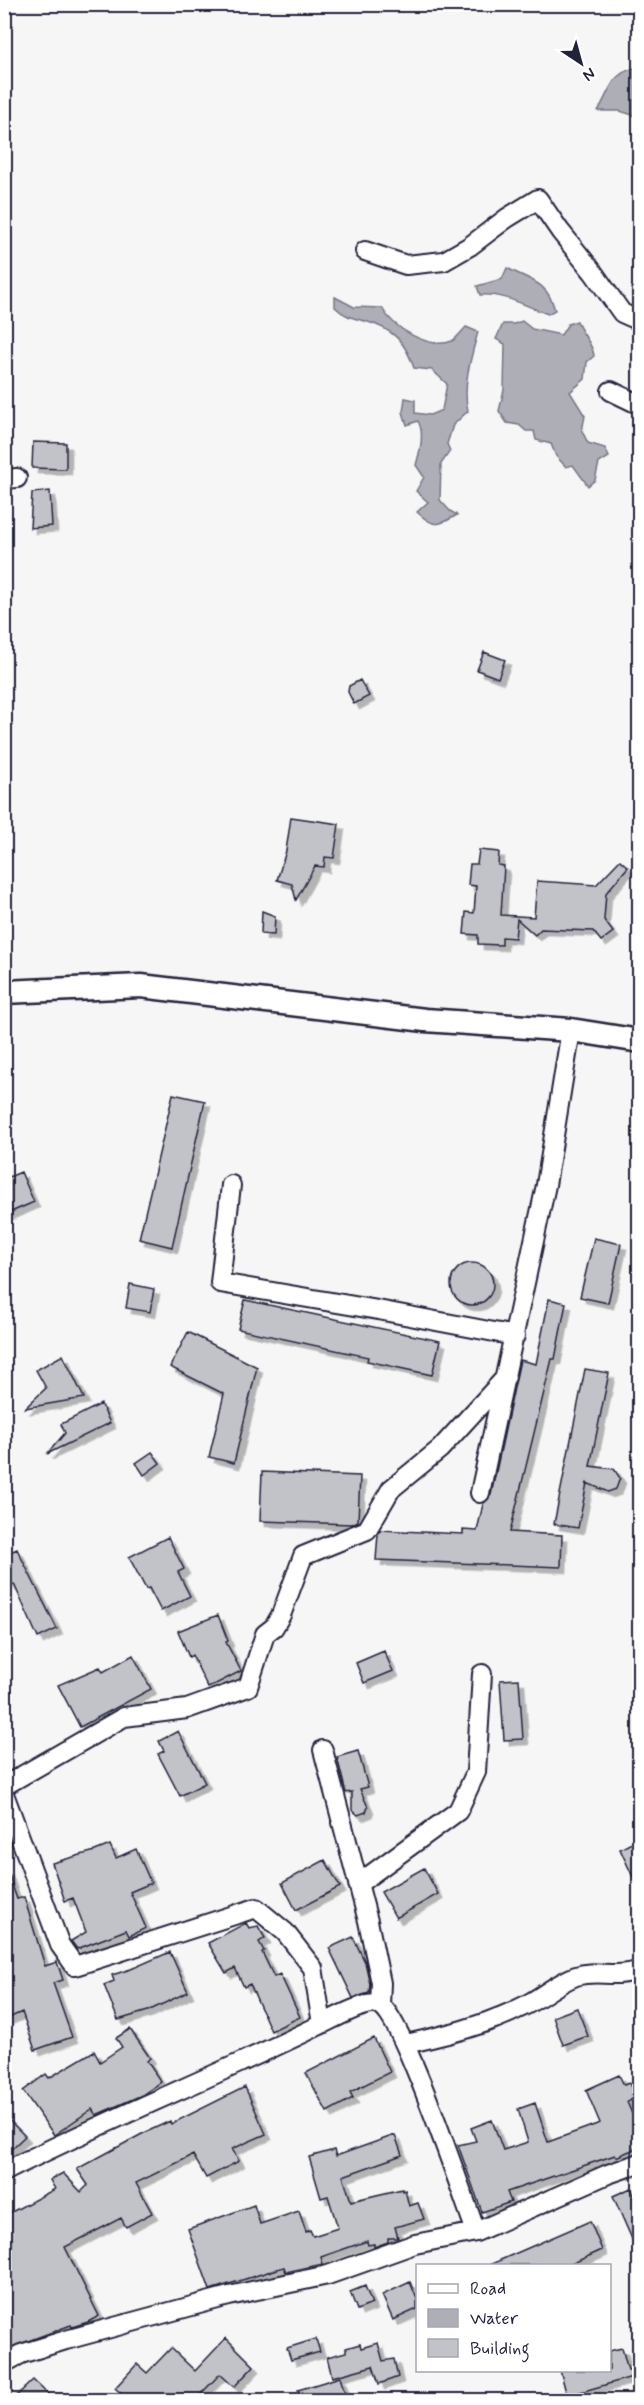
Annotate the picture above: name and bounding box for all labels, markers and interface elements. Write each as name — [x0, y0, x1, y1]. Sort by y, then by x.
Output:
north arrow — [551, 33, 611, 93]
text: N — [578, 62, 599, 86]
legend — [416, 2264, 611, 2372]
text: Road — [470, 2277, 506, 2301]
text: Water — [470, 2307, 519, 2331]
text: Building — [470, 2337, 530, 2363]

